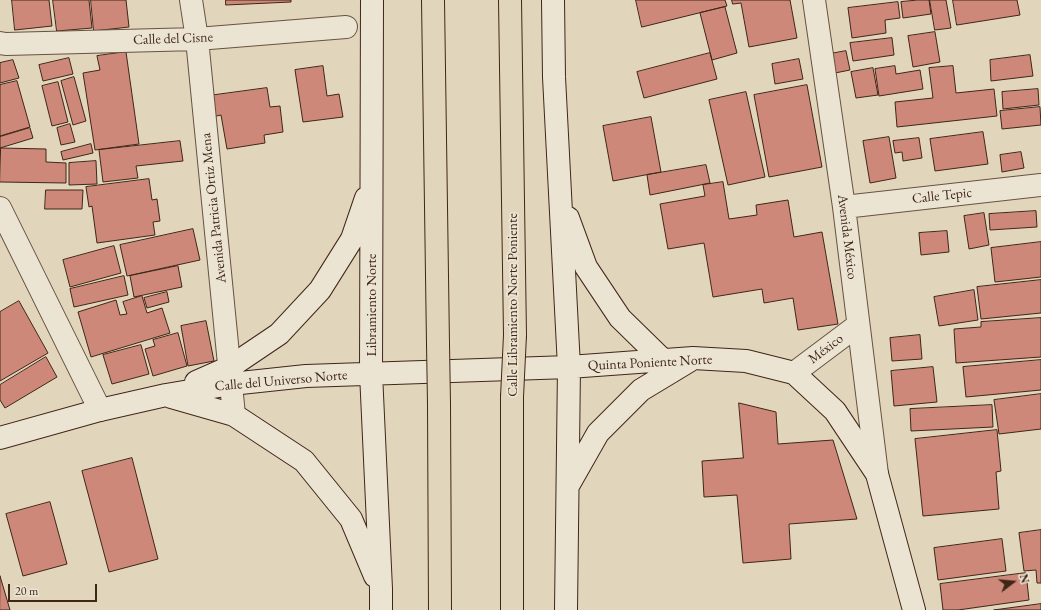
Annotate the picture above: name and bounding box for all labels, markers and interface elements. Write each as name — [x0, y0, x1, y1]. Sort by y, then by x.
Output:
street label: Calle del Cisne — [133, 29, 213, 49]
street label: Avenida Patricia Ortiz Mena — [198, 132, 230, 284]
street label: Calle Tepic — [911, 184, 973, 208]
street label: Avenida México — [833, 193, 861, 281]
street label: Calle Libramiento Norte Poniente — [505, 213, 521, 397]
street label: Libramiento Norte — [364, 254, 380, 356]
street label: México — [805, 330, 847, 368]
street label: Quinta Poniente Norte — [587, 351, 713, 375]
street label: Calle del Universo Norte — [214, 367, 348, 395]
north arrow — [993, 562, 1033, 602]
text: N — [1017, 572, 1032, 585]
scale bar — [10, 576, 99, 602]
text: 20 m — [15, 583, 38, 599]

